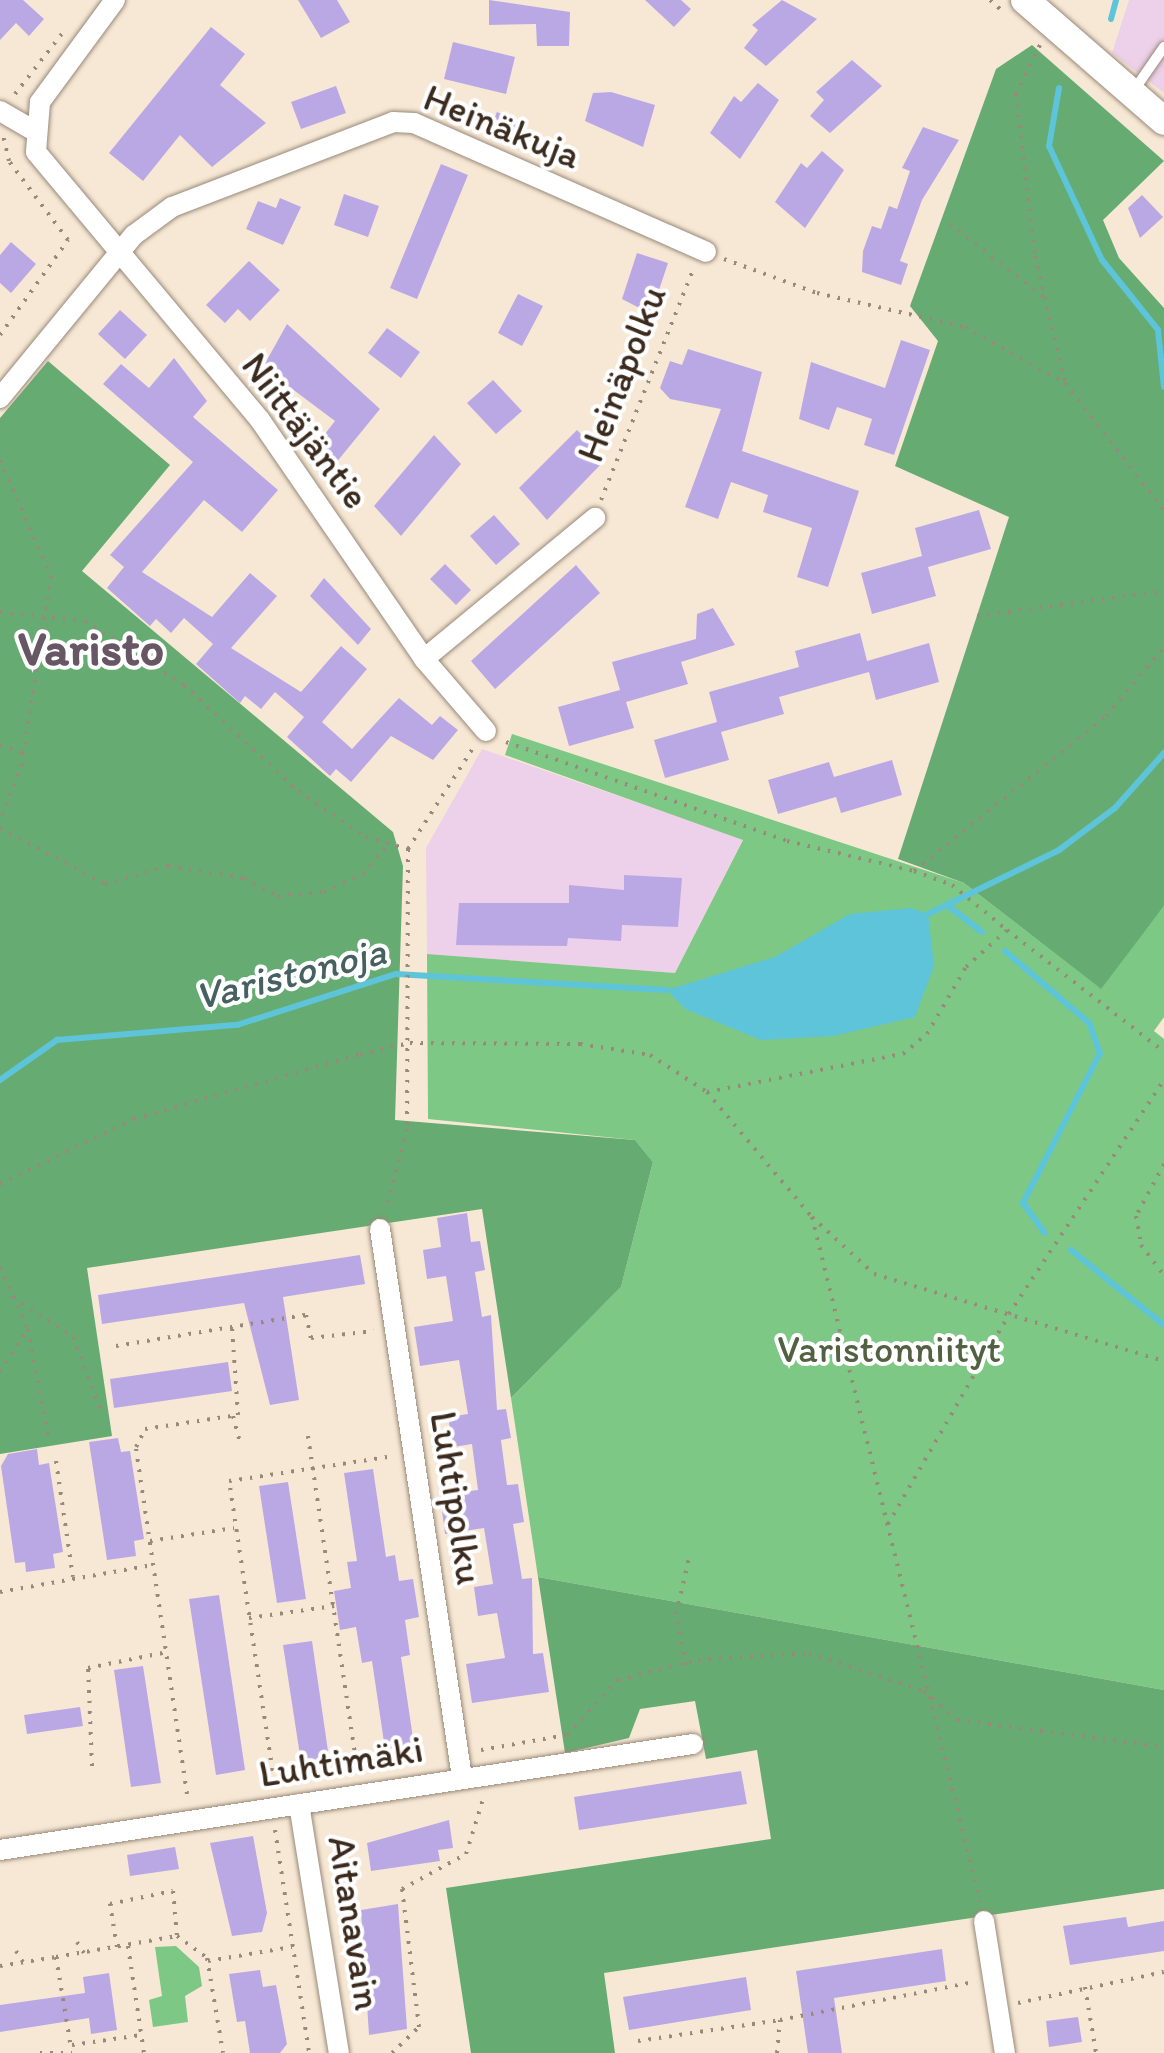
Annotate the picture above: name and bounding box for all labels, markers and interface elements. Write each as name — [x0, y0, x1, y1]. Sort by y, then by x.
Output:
street label: Heinäkuja — [417, 75, 587, 179]
street label: Heinäpolku — [568, 280, 676, 468]
street label: Niittäjäntie — [232, 344, 378, 518]
district label: Varisto — [18, 620, 164, 678]
water label: Varistonoja — [190, 926, 390, 1020]
park label: Varistonniityt — [777, 1327, 1001, 1373]
street label: Luhtipolku — [420, 1408, 492, 1588]
street label: Luhtimäki — [256, 1727, 426, 1797]
street label: Aitanavain — [318, 1833, 390, 2013]

